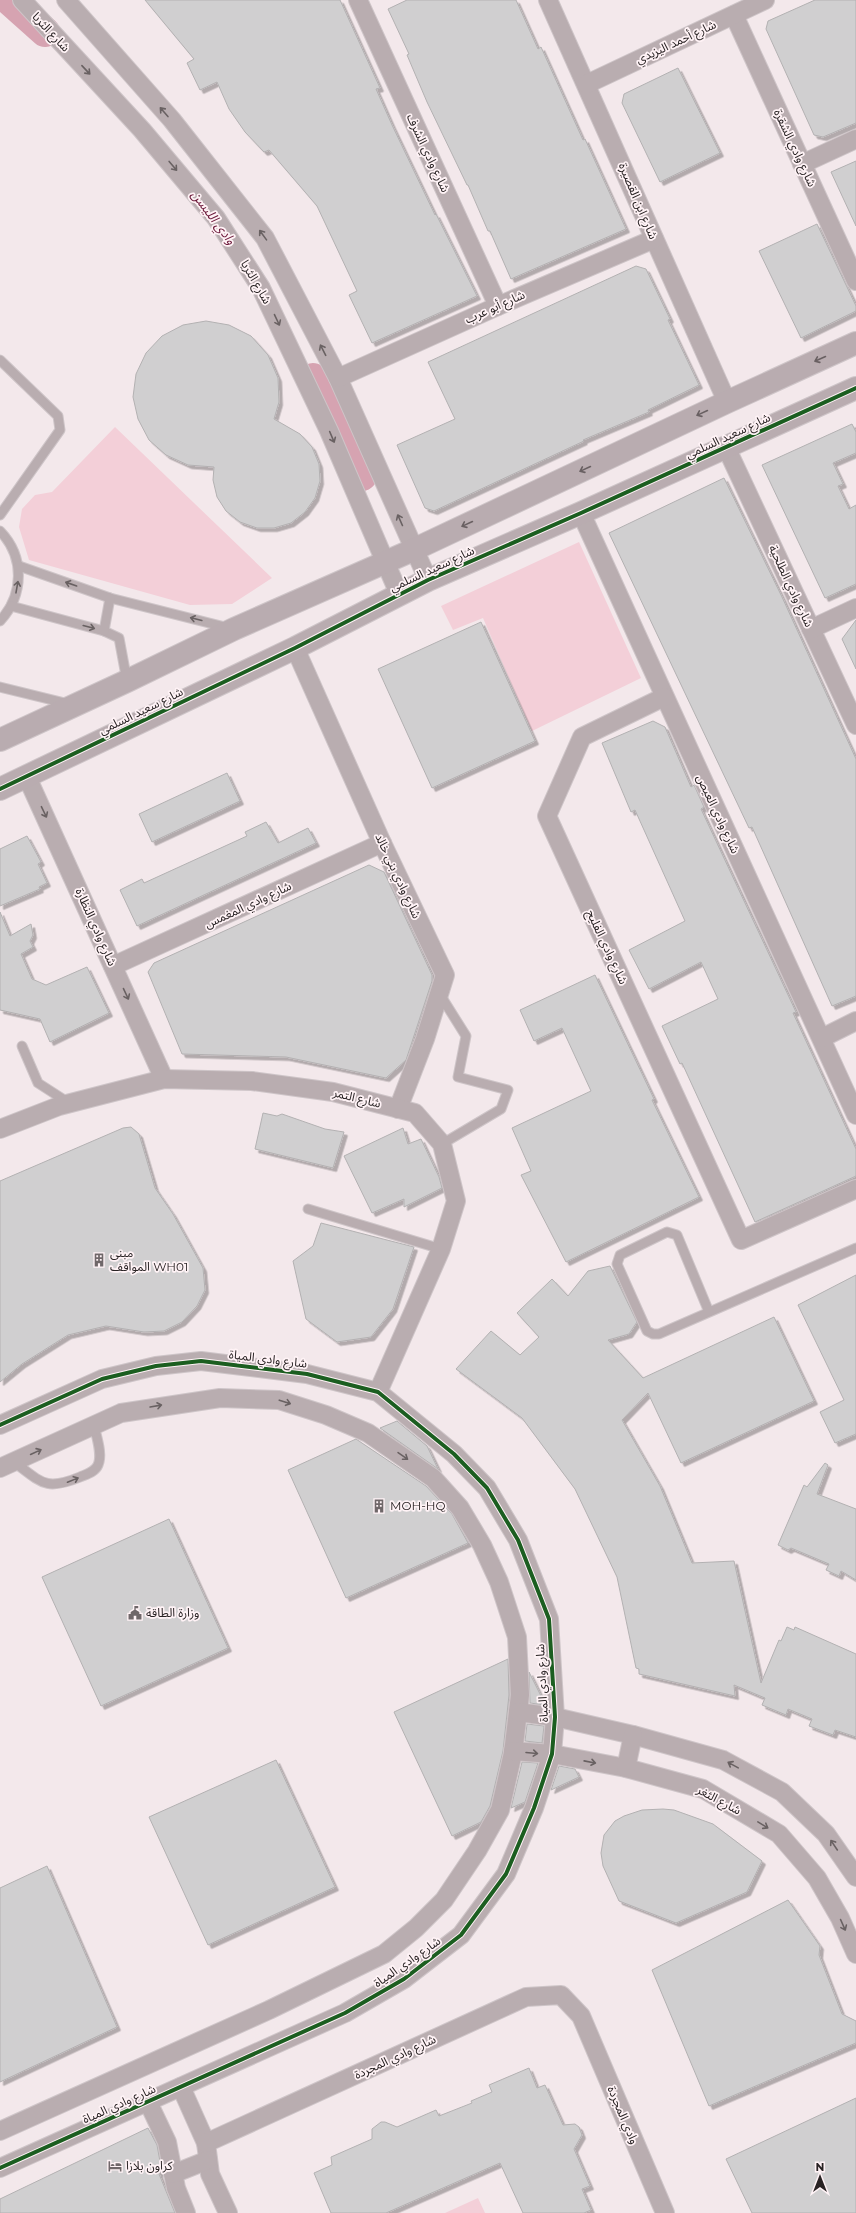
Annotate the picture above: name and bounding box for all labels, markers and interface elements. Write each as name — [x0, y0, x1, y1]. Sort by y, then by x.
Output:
street label: شارع الثريا — [28, 9, 73, 56]
street label: شارع أحمد اليزيدي — [633, 16, 719, 69]
one-way arrow — [81, 65, 91, 75]
one-way arrow — [160, 106, 169, 117]
street label: شارع وادي الشقرة — [768, 107, 820, 190]
street label: شارع وادي الشرف — [401, 111, 453, 196]
street label: شارع ابن القصيرة — [614, 160, 661, 242]
one-way arrow — [168, 161, 177, 172]
water label: وادي الليسن — [186, 187, 240, 249]
one-way arrow — [259, 230, 267, 241]
street label: شارع الثريا — [236, 257, 275, 307]
street label: شارع أبو عرب — [462, 287, 528, 328]
one-way arrow — [274, 314, 281, 326]
one-way arrow — [319, 344, 327, 356]
one-way arrow — [815, 356, 827, 363]
street label: شارع سعيد السلمي — [683, 409, 774, 464]
one-way arrow — [696, 410, 708, 417]
one-way arrow — [329, 431, 337, 443]
one-way arrow — [579, 466, 591, 473]
one-way arrow — [396, 514, 403, 526]
one-way arrow — [461, 521, 473, 528]
street label: شارع سعيد السلمي — [387, 542, 478, 597]
street label: شارع وادي الطلحية — [763, 542, 817, 630]
one-way arrow — [66, 580, 78, 588]
one-way arrow — [13, 581, 21, 594]
one-way arrow — [190, 615, 203, 623]
one-way arrow — [83, 624, 96, 631]
street label: شارع سعيد السلمي — [96, 684, 187, 740]
street label: شارع وادي العيص — [691, 772, 743, 857]
one-way arrow — [41, 805, 48, 817]
street label: شارع وادي بني خالد — [370, 831, 425, 922]
street label: شارع وادي المغمس — [202, 878, 295, 934]
street label: شارع وادي النظارة — [70, 886, 120, 969]
street label: شارع وادي الفليح — [581, 907, 631, 988]
one-way arrow — [123, 988, 130, 1000]
street label: شارع التمر — [330, 1084, 383, 1113]
place label: مبنى المواقف WH01 — [110, 1245, 188, 1274]
building icon: مبنى المواقف WH01 — [91, 1252, 107, 1268]
street label: شارع وادي المياة — [228, 1346, 308, 1373]
one-way arrow — [279, 1399, 292, 1406]
one-way arrow — [149, 1402, 162, 1410]
one-way arrow — [29, 1448, 41, 1455]
one-way arrow — [397, 1452, 408, 1460]
one-way arrow — [67, 1475, 79, 1483]
building icon: MOH-HQ — [371, 1498, 387, 1514]
place label: MOH-HQ — [390, 1498, 446, 1513]
public building icon: وزارة الطاقة — [127, 1605, 143, 1621]
place label: وزارة الطاقة — [146, 1605, 199, 1620]
street label: شارع وادي المياة — [532, 1643, 554, 1723]
one-way arrow — [525, 1749, 538, 1756]
one-way arrow — [583, 1758, 596, 1766]
one-way arrow — [728, 1761, 740, 1769]
street label: شارع الثغر — [693, 1781, 744, 1819]
one-way arrow — [757, 1821, 768, 1829]
one-way arrow — [830, 1840, 838, 1851]
one-way arrow — [840, 1918, 847, 1930]
street label: شارع وادي المياة — [370, 1933, 445, 1993]
street label: شارع وادي المجردة — [352, 2031, 439, 2085]
street label: شارع وادي المياة — [80, 2081, 159, 2129]
street label: وادي المجردة — [602, 2083, 642, 2147]
north arrow — [800, 2157, 840, 2197]
hotel icon: كراون بلازا — [107, 2158, 123, 2174]
place label: كراون بلازا — [126, 2158, 173, 2173]
text: N — [816, 2160, 824, 2174]

